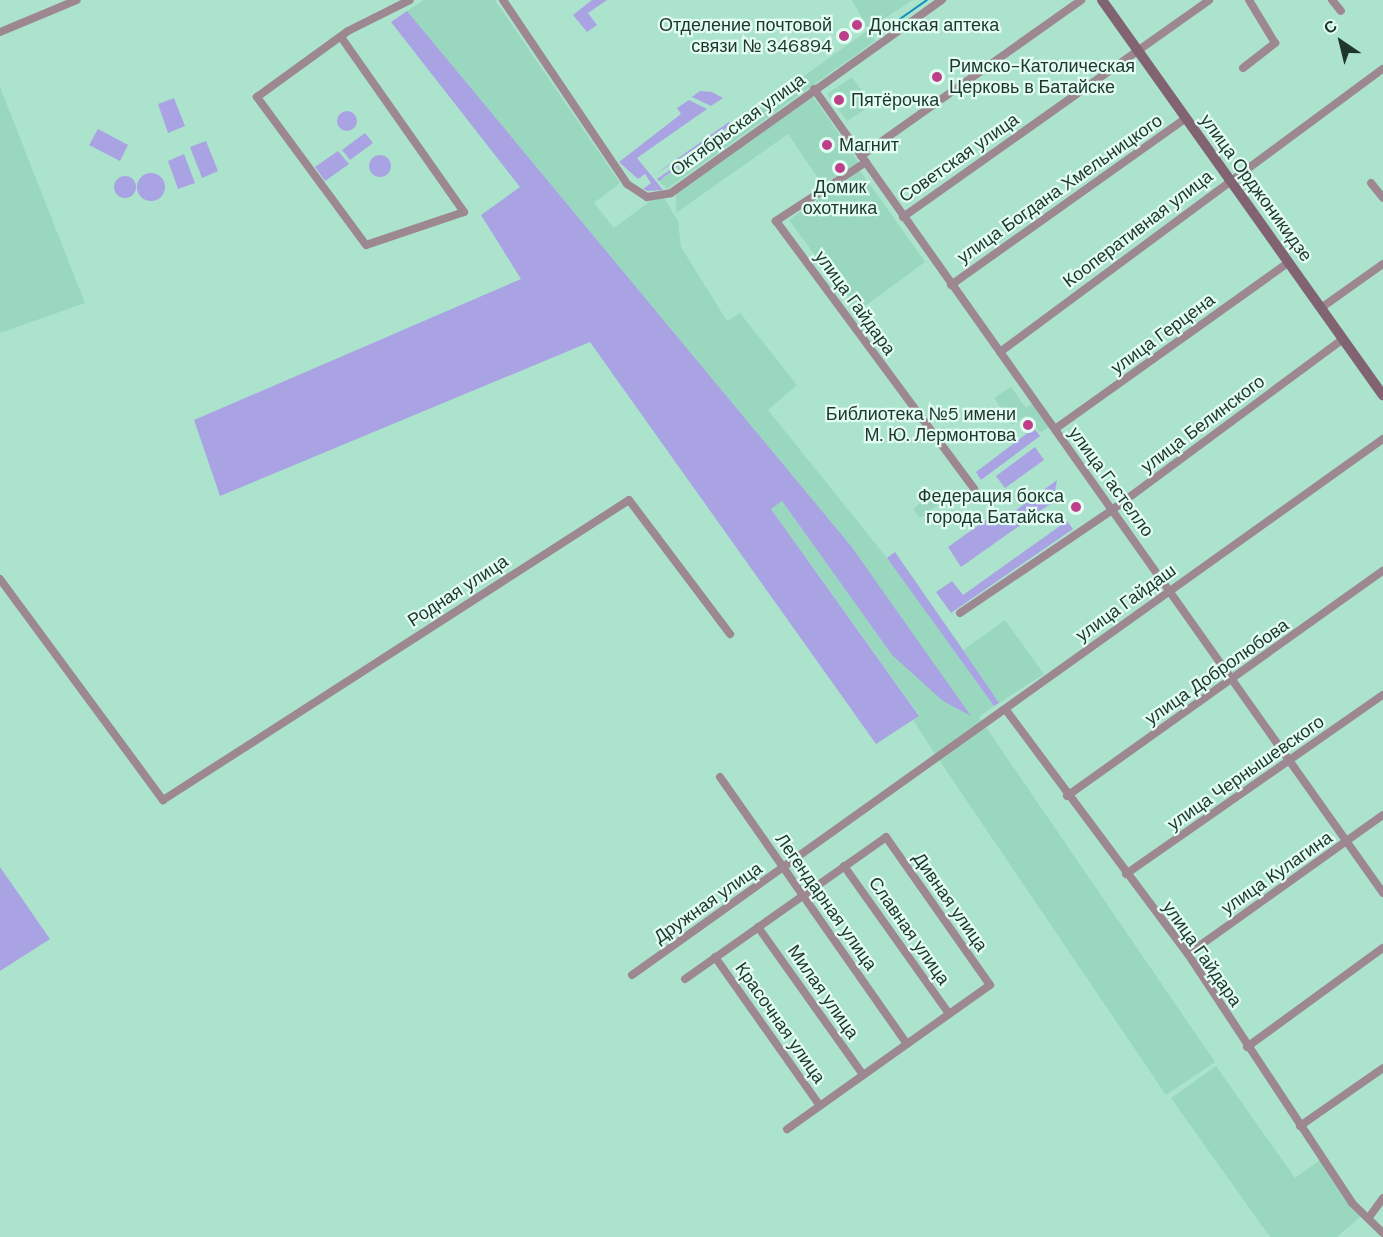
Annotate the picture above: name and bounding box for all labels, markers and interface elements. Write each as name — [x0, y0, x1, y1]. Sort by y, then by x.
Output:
north arrow — [1311, 12, 1371, 72]
place label: Донская аптека — [869, 14, 999, 36]
place label: Отделение почтовой связи № 346894 — [659, 15, 832, 57]
text: С — [1320, 15, 1341, 39]
marker: Донская аптека — [850, 18, 864, 32]
marker: Отделение почтовой связи № 346894 — [837, 29, 851, 43]
place label: Римско-Католическая Церковь в Батайске — [949, 56, 1135, 98]
street label: Октябрьская улица — [666, 69, 810, 181]
marker: Римско-Католическая Церковь в Батайске — [930, 70, 944, 84]
place label: Пятёрочка — [851, 89, 939, 111]
marker: Пятёрочка — [832, 93, 846, 107]
street label: Советская улица — [895, 109, 1023, 207]
street label: улица Богдана Хмельницкого — [953, 110, 1167, 268]
street label: улица Орджоникидзе — [1195, 110, 1317, 266]
place label: Магнит — [839, 134, 899, 156]
marker: Магнит — [820, 138, 834, 152]
marker: Домик охотника — [833, 161, 847, 175]
street label: Кооперативная улица — [1059, 166, 1217, 292]
place label: Домик охотника — [803, 177, 877, 219]
street label: улица Гайдара — [810, 247, 900, 359]
street label: улица Герцена — [1107, 289, 1219, 379]
street label: улица Белинского — [1137, 370, 1269, 478]
place label: Библиотека №5 имени М. Ю. Лермонтова — [826, 404, 1016, 446]
marker: Библиотека №5 имени М. Ю. Лермонтова — [1021, 418, 1035, 432]
street label: улица Гастелло — [1064, 423, 1158, 541]
place label: Федерация бокса города Батайска — [918, 486, 1064, 528]
marker: Федерация бокса города Батайска — [1069, 500, 1083, 514]
street label: Родная улица — [404, 551, 512, 631]
street label: улица Гайдаш — [1072, 560, 1180, 646]
street label: улица Добролюбова — [1141, 614, 1293, 730]
street label: улица Чернышевского — [1164, 711, 1328, 835]
street label: улица Кулагина — [1217, 827, 1337, 919]
street label: Легендарная улица — [771, 829, 881, 975]
street label: Дивная улица — [908, 848, 992, 956]
street label: Дружная улица — [650, 858, 766, 948]
street label: Славная улица — [864, 873, 954, 989]
street label: улица Гайдара — [1158, 897, 1246, 1011]
street label: Милая улица — [783, 941, 863, 1043]
street label: Красочная улица — [730, 958, 830, 1088]

